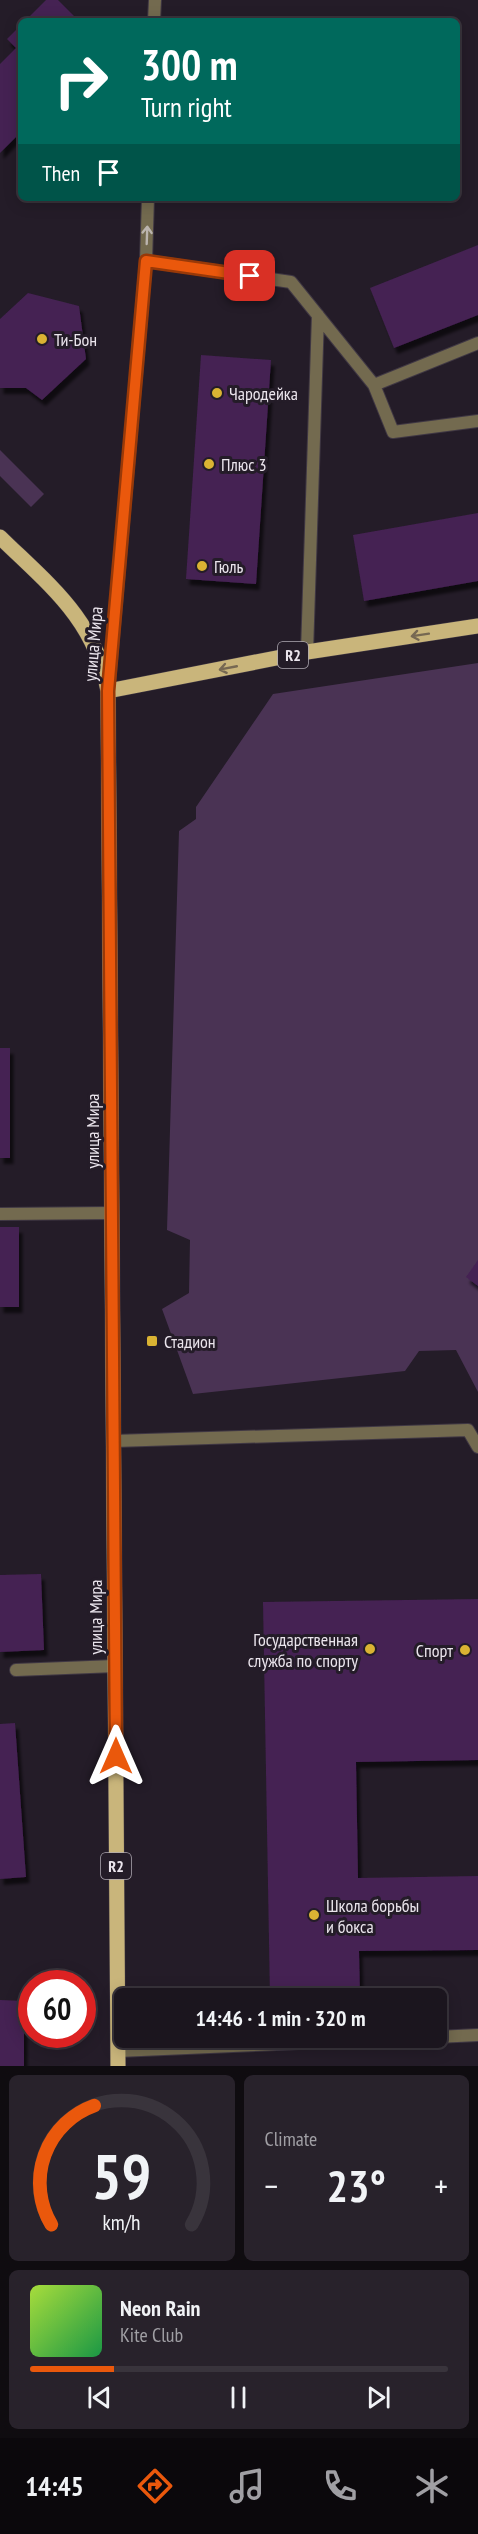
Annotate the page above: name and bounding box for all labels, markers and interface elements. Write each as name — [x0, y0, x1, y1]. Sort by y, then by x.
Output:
text: 300 m — [141, 37, 238, 92]
icon: right — [42, 42, 120, 120]
text: Turn right — [141, 90, 232, 124]
icon: arrive — [92, 156, 125, 189]
text: Then — [42, 159, 80, 187]
one-way arrow — [141, 225, 152, 245]
pin — [224, 250, 275, 301]
icon: arrive — [233, 259, 266, 292]
place label: Ти-Бон — [54, 328, 97, 351]
marker: Ти-Бон — [35, 332, 49, 346]
place label: Чародейка — [229, 382, 298, 405]
marker: Чародейка — [210, 386, 224, 400]
place label: Плюс 3 — [221, 453, 267, 476]
marker: Плюс 3 — [202, 457, 216, 471]
place label: Гюль — [214, 555, 244, 578]
marker: Гюль — [195, 559, 209, 573]
street label: улица Мира — [78, 606, 108, 682]
one-way arrow — [411, 629, 431, 640]
road number: R2 — [278, 642, 308, 668]
one-way arrow — [219, 663, 238, 674]
street label: улица Мира — [81, 1093, 104, 1169]
place label: Стадион — [164, 1330, 216, 1353]
marker: Стадион — [145, 1334, 159, 1348]
street label: улица Мира — [84, 1579, 107, 1655]
place label: Государственная служба по спорту — [248, 1628, 358, 1672]
place label: Спорт — [416, 1639, 453, 1662]
marker: Государственная служба по спорту — [363, 1642, 377, 1656]
marker: Спорт — [458, 1643, 472, 1657]
position arrow — [84, 1724, 148, 1788]
road number: R2 — [101, 1853, 131, 1879]
place label: Школа борьбы и бокса — [326, 1894, 419, 1938]
marker: Школа борьбы и бокса — [307, 1908, 321, 1922]
speed limit sign: 60 — [18, 1970, 96, 2048]
text: 14:46 · 1 min · 320 m — [195, 2004, 366, 2032]
text: Climate — [265, 2126, 317, 2152]
text: 59 — [92, 2135, 152, 2216]
text: 23° — [327, 2156, 386, 2214]
text: − — [265, 2164, 278, 2207]
text: + — [434, 2164, 448, 2207]
text: km/h — [103, 2208, 141, 2236]
text: Neon Rain — [120, 2294, 200, 2322]
text: Kite Club — [120, 2322, 183, 2348]
icon: previous — [83, 2381, 116, 2414]
icon: pause — [222, 2381, 255, 2414]
icon: next — [362, 2381, 395, 2414]
icon: directions — [134, 2465, 176, 2507]
icon: music — [226, 2465, 268, 2507]
icon: phone — [319, 2465, 361, 2507]
icon: climate — [411, 2465, 453, 2507]
text: 14:45 — [25, 2469, 84, 2503]

